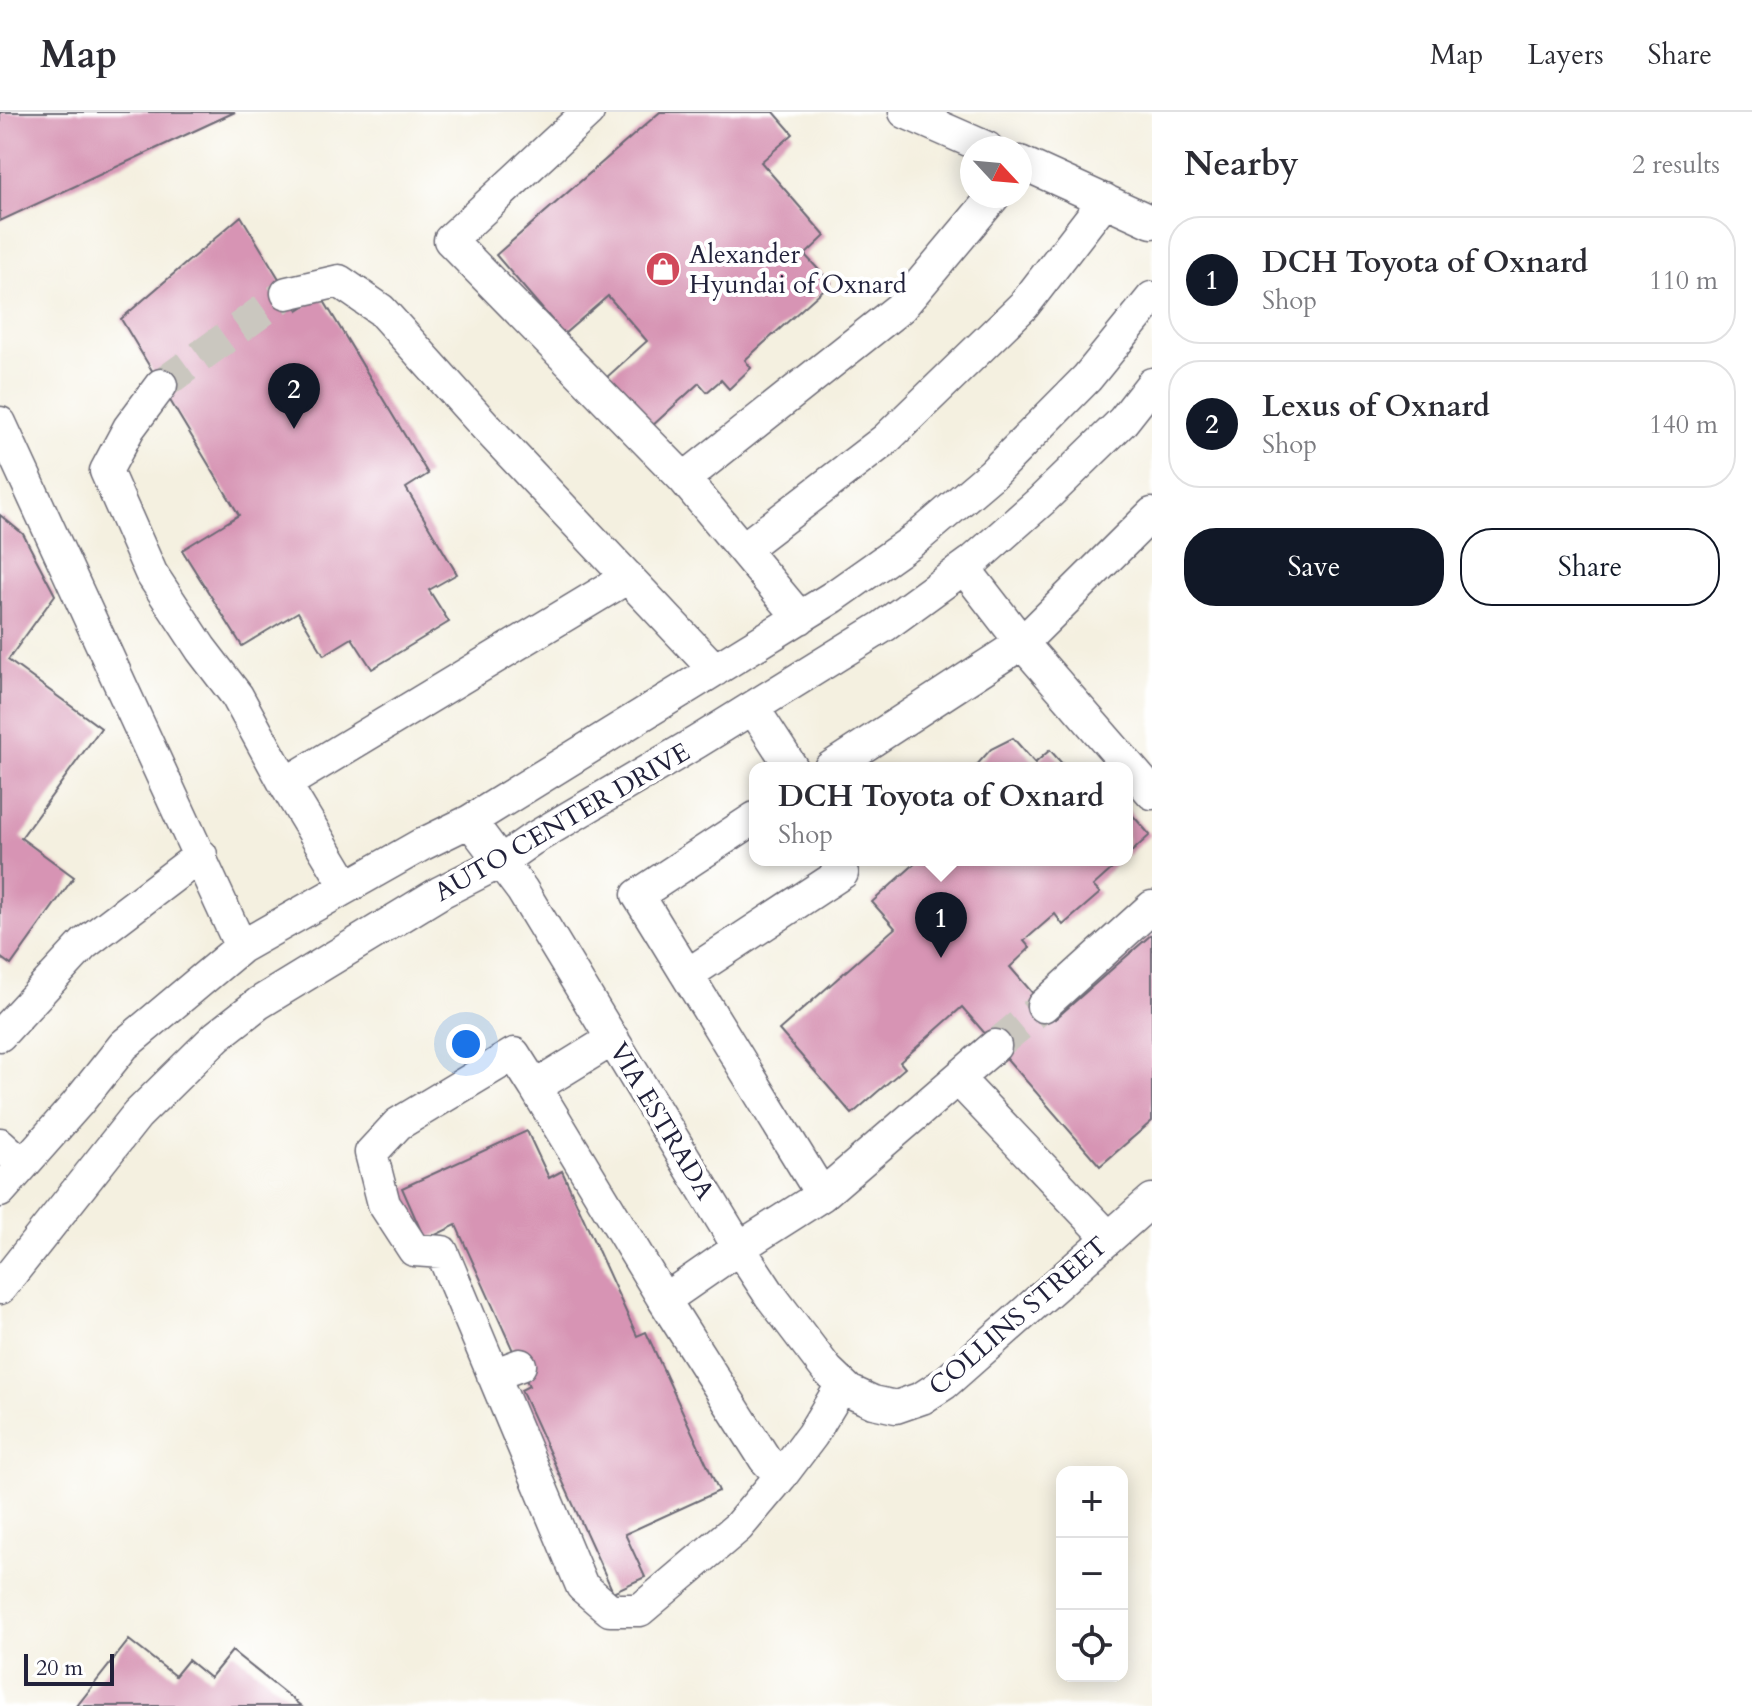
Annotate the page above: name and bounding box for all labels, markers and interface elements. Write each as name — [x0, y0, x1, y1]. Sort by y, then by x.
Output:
text: Map — [40, 29, 117, 81]
text: Map — [1430, 36, 1483, 74]
text: Layers — [1527, 36, 1604, 74]
text: Share — [1648, 36, 1712, 74]
north arrow — [960, 136, 1032, 208]
text: Nearby — [1184, 141, 1299, 187]
text: 2 results — [1632, 147, 1720, 182]
place label: Alexander Hyundai of Oxnard — [689, 237, 907, 302]
text: DCH Toyota of Oxnard — [1262, 242, 1588, 283]
shop icon: Alexander Hyundai of Oxnard — [644, 250, 682, 288]
text: 1 — [1205, 263, 1219, 298]
text: 110 m — [1649, 263, 1718, 298]
text: Shop — [1262, 283, 1317, 318]
pin: 2 — [268, 363, 320, 429]
text: Lexus of Oxnard — [1262, 386, 1490, 427]
text: 2 — [1205, 407, 1219, 442]
text: 140 m — [1649, 407, 1718, 442]
text: Shop — [1262, 427, 1317, 462]
button: Save — [1184, 528, 1444, 606]
button: Share — [1460, 528, 1720, 606]
street label: AUTO CENTER DRIVE — [428, 734, 696, 910]
popup — [749, 762, 1133, 866]
text: DCH Toyota of Oxnard — [778, 776, 1104, 817]
text: Shop — [778, 817, 833, 852]
pin: 1 — [915, 892, 967, 958]
your location — [446, 1024, 486, 1064]
street label: VIA ESTRADA — [601, 1036, 723, 1207]
street label: COLLINS STREET — [921, 1229, 1115, 1403]
map controls — [1056, 1466, 1128, 1682]
button: + — [1056, 1466, 1128, 1538]
button: − — [1056, 1538, 1128, 1610]
button: locate — [1056, 1610, 1128, 1682]
scale bar — [24, 1650, 114, 1686]
text: 20 m — [36, 1653, 83, 1683]

